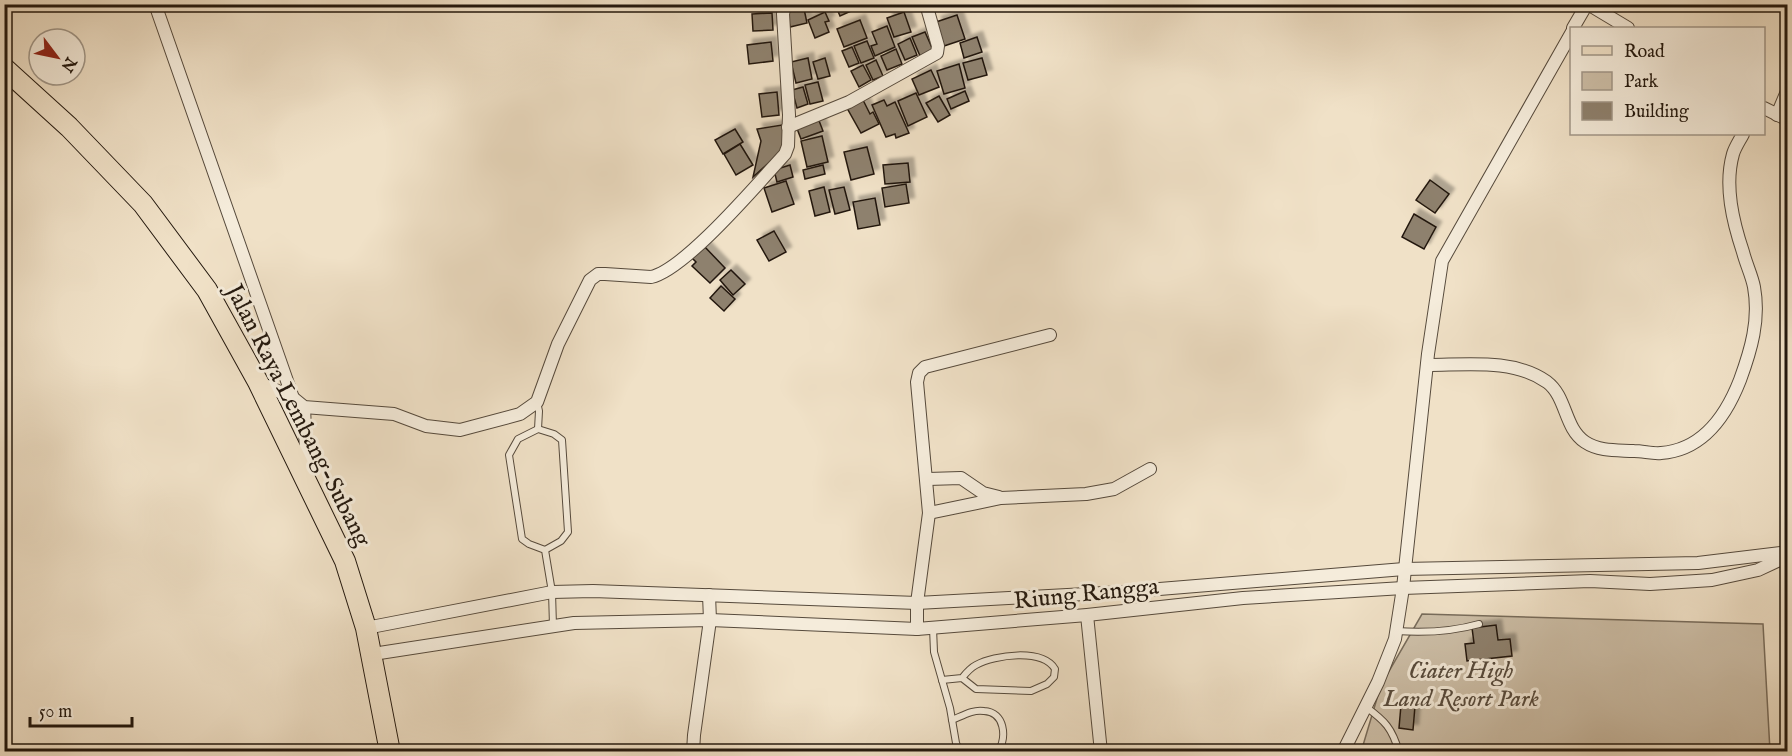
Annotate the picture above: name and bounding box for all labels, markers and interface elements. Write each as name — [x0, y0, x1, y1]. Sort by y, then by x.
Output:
north arrow — [27, 27, 87, 87]
legend — [1570, 27, 1765, 135]
text: Road — [1624, 41, 1665, 64]
text: N — [56, 52, 81, 75]
text: Park — [1624, 71, 1659, 94]
text: Building — [1624, 101, 1689, 124]
street label: Jalan Raya Lembang-Subang — [217, 276, 378, 553]
street label: Riung Rangga — [1012, 571, 1161, 618]
park label: Ciater High Land Resort Park — [1382, 656, 1539, 715]
scale bar — [30, 690, 132, 728]
text: 50 m — [39, 701, 72, 724]

